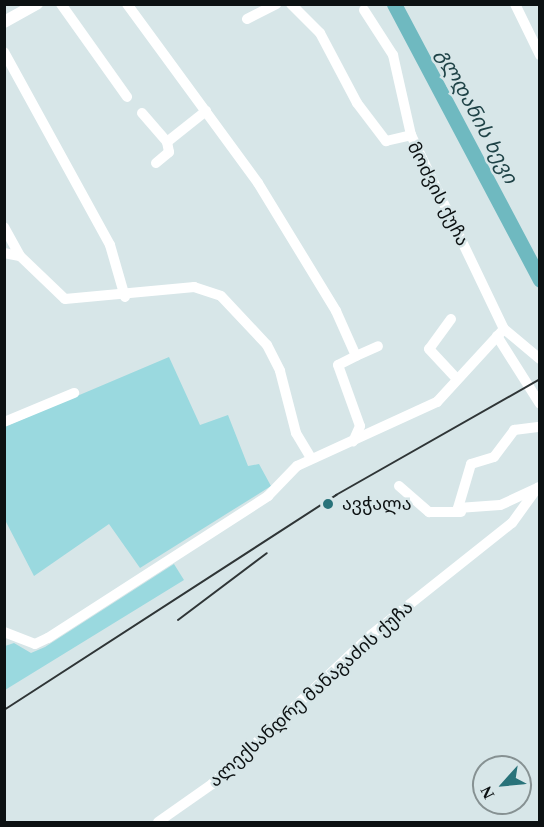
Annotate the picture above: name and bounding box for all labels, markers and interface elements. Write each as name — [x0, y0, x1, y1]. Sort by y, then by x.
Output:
water label: გლდანის ხევი — [431, 45, 523, 187]
street label: მოძვის ქუჩა — [403, 138, 473, 250]
place label: ავჭალა — [342, 493, 412, 515]
marker: ავჭალა — [319, 495, 337, 513]
street label: ალექსანდრე მანაგაძის ქუჩა — [204, 597, 418, 791]
north arrow — [472, 755, 532, 815]
text: N — [477, 783, 497, 802]

